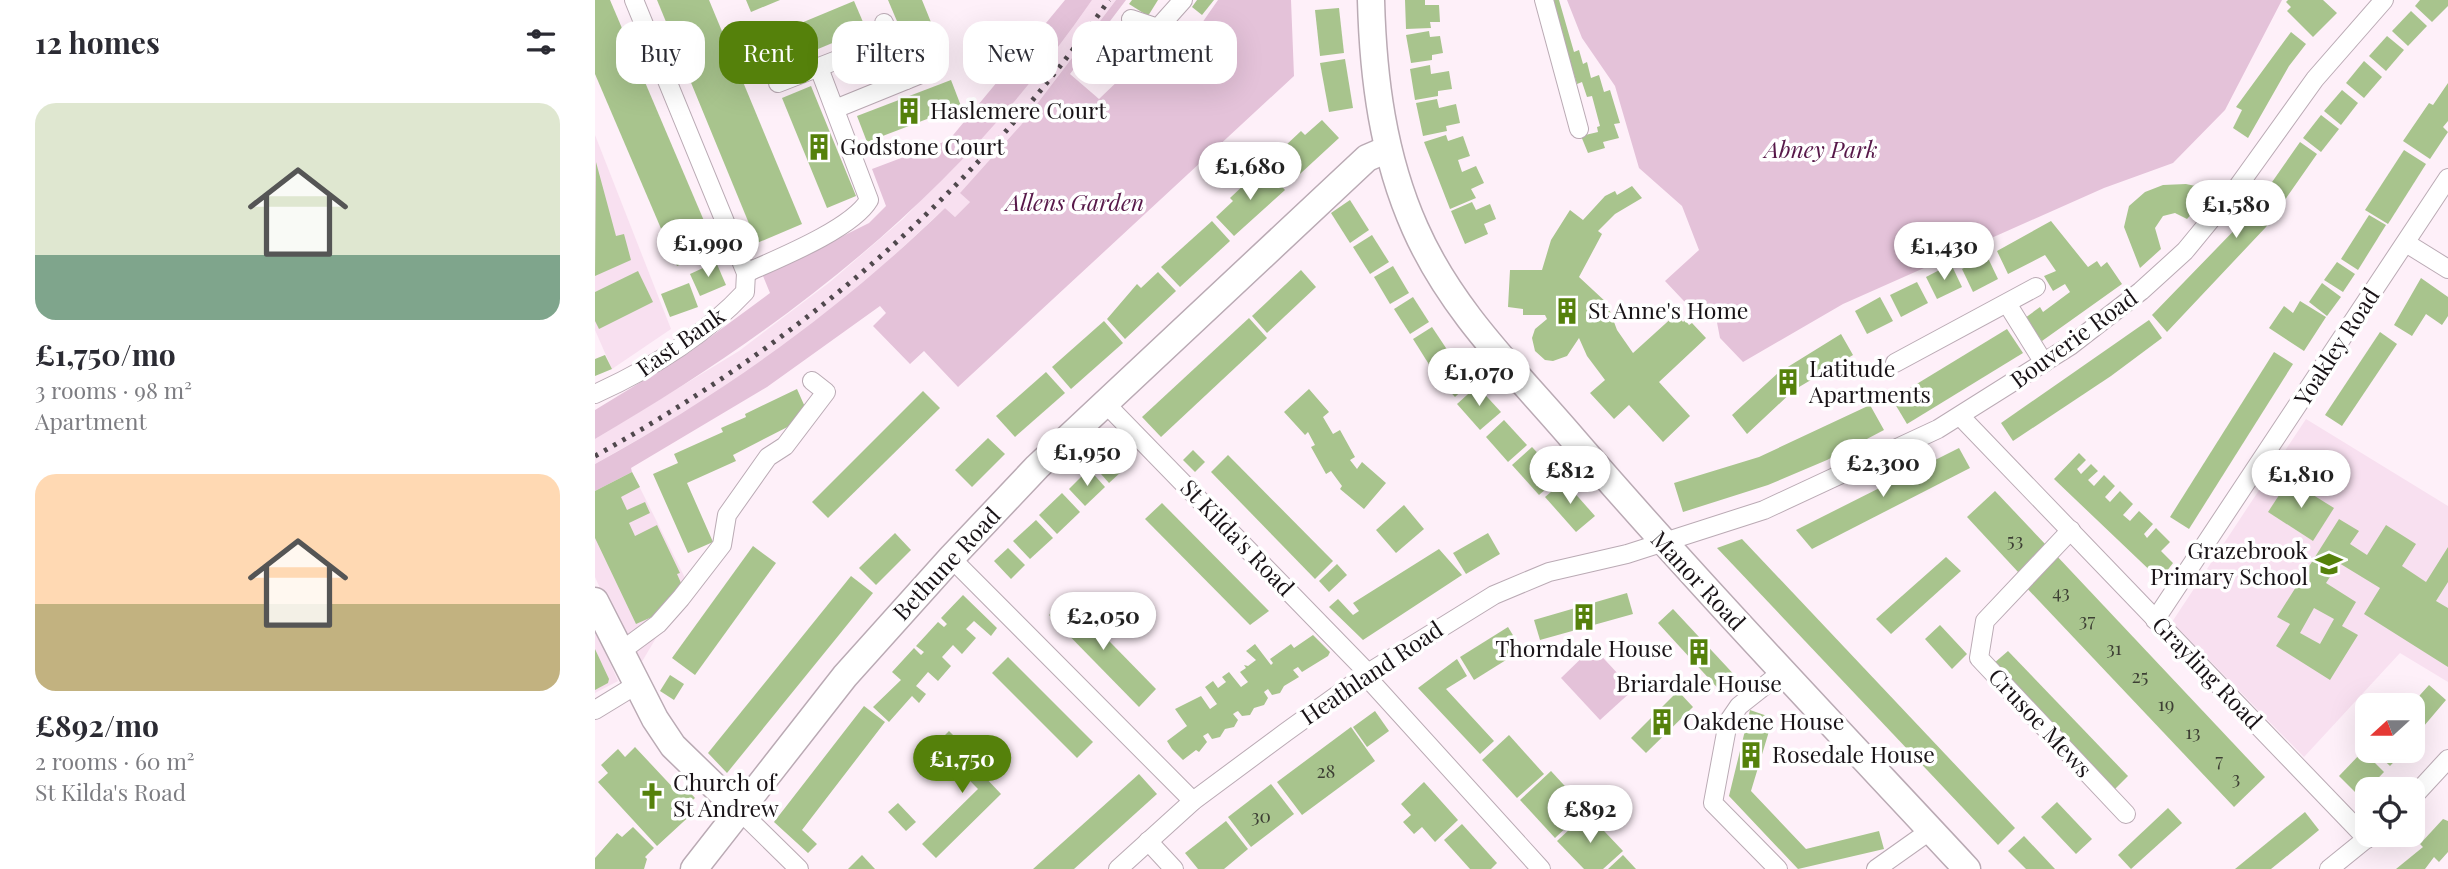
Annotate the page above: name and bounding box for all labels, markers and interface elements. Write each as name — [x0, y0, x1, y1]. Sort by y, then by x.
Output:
chip: Buy — [616, 21, 705, 84]
chip: Rent — [719, 21, 818, 84]
chip: Filters — [832, 21, 949, 84]
chip: New — [963, 21, 1058, 84]
chip: Apartment — [1072, 21, 1237, 84]
text: 12 homes — [35, 22, 160, 62]
icon: filters — [522, 23, 560, 61]
place label: Haslemere Court — [930, 94, 1107, 125]
building icon: Haslemere Court — [894, 96, 924, 126]
place label: Godstone Court — [840, 130, 1005, 161]
building icon: Godstone Court — [804, 132, 834, 162]
park label: Abney Park — [1762, 133, 1878, 164]
pin: £1,680 — [1193, 142, 1307, 202]
icon: home — [235, 149, 361, 275]
text: £1,680 — [1215, 149, 1285, 180]
pin: £1,580 — [2179, 180, 2293, 240]
park label: Allens Garden — [1004, 186, 1144, 217]
text: £1,580 — [2202, 187, 2270, 218]
pin: £1,990 — [651, 219, 765, 279]
pin: £1,430 — [1887, 222, 2001, 282]
text: £1,990 — [673, 226, 743, 257]
text: £1,430 — [1910, 229, 1978, 260]
street label: Bouverie Road — [2003, 281, 2143, 394]
street label: Yoakley Road — [2285, 281, 2385, 412]
place label: St Anne's Home — [1588, 294, 1748, 325]
building icon: St Anne's Home — [1552, 296, 1582, 326]
street label: East Bank — [630, 299, 731, 383]
text: £1,750/mo — [35, 334, 176, 374]
pin: £1,070 — [1422, 348, 1536, 408]
place label: Latitude Apartments — [1808, 352, 1931, 409]
text: £1,070 — [1444, 355, 1514, 386]
building icon: Latitude Apartments — [1773, 367, 1803, 397]
text: 3 rooms · 98 m² — [35, 374, 192, 405]
text: Apartment — [35, 405, 147, 436]
pin: £1,950 — [1030, 428, 1144, 488]
text: £1,950 — [1053, 435, 1121, 466]
pin: £2,300 — [1826, 440, 1940, 499]
text: £2,300 — [1846, 446, 1920, 477]
pin: £812 — [1529, 447, 1611, 506]
pin: £1,810 — [2244, 450, 2358, 510]
text: £812 — [1546, 453, 1594, 484]
text: £1,810 — [2268, 457, 2334, 488]
street label: St Kilda's Road — [1174, 472, 1302, 602]
street label: Bethune Road — [885, 500, 1006, 626]
icon: home — [235, 520, 361, 646]
street label: Manor Road — [1645, 524, 1753, 636]
house number: 53 — [2007, 526, 2023, 552]
place label: Grazebrook Primary School — [2150, 534, 2308, 591]
school or university icon: Grazebrook Primary School — [2314, 549, 2344, 579]
house number: 43 — [2052, 578, 2070, 604]
pin: £2,050 — [1046, 592, 1160, 652]
text: £2,050 — [1066, 599, 1140, 630]
building icon: Thorndale House — [1569, 602, 1599, 632]
house number: 37 — [2079, 606, 2095, 632]
street label: Grayling Road — [2146, 609, 2270, 735]
street label: Heathland Road — [1294, 613, 1448, 731]
place label: Thorndale House — [1495, 632, 1673, 663]
house number: 31 — [2106, 634, 2122, 660]
building icon: Briardale House — [1684, 637, 1714, 667]
street label: Crusoe Mews — [1982, 661, 2100, 783]
house number: 25 — [2132, 662, 2149, 688]
place label: Briardale House — [1616, 667, 1782, 698]
house number: 19 — [2158, 690, 2174, 716]
north arrow — [2355, 693, 2425, 763]
map controls — [2355, 693, 2425, 847]
text: £892/mo — [35, 705, 159, 745]
place label: Oakdene House — [1683, 705, 1844, 736]
building icon: Oakdene House — [1647, 707, 1677, 737]
house number: 13 — [2185, 718, 2201, 744]
pin: £1,750 — [905, 736, 1019, 795]
place label: Rosedale House — [1772, 738, 1935, 769]
building icon: Rosedale House — [1736, 740, 1766, 770]
text: £1,750 — [929, 742, 995, 773]
text: 2 rooms · 60 m² — [35, 745, 195, 776]
house number: 7 — [2215, 746, 2223, 772]
house number: 28 — [1317, 757, 1335, 783]
house number: 3 — [2232, 764, 2240, 790]
place label: Church of St Andrew — [673, 766, 779, 823]
text: St Kilda's Road — [35, 776, 186, 807]
button: locate — [2355, 777, 2425, 847]
church icon: Church of St Andrew — [637, 781, 667, 811]
pin: £892 — [1549, 786, 1631, 845]
text: £892 — [1564, 792, 1616, 823]
house number: 30 — [1251, 802, 1271, 828]

